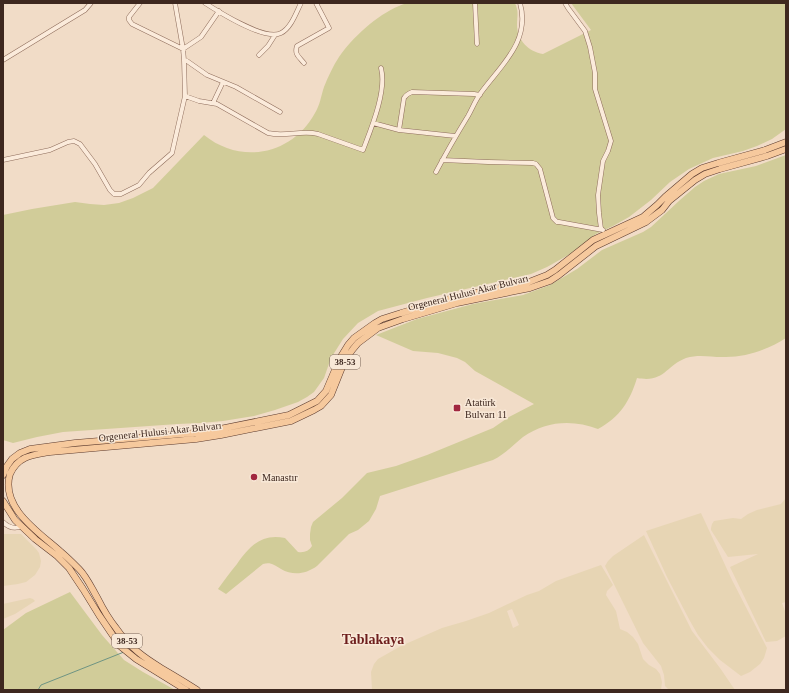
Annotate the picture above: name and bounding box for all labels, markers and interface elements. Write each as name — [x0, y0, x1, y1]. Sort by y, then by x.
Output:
street label: Orgeneral Hulusi Akar Bulvarı — [407, 272, 530, 313]
road number: 38-53 — [330, 355, 360, 369]
place label: Atatürk Bulvarı 11 — [465, 397, 507, 420]
marker: Atatürk Bulvarı 11 — [452, 403, 462, 413]
street label: Orgeneral Hulusi Akar Bulvarı — [98, 420, 222, 443]
marker: Manastır — [249, 472, 259, 482]
place label: Manastır — [262, 472, 298, 483]
district label: Tablakaya — [342, 632, 404, 647]
road number: 38-53 — [112, 634, 142, 648]

